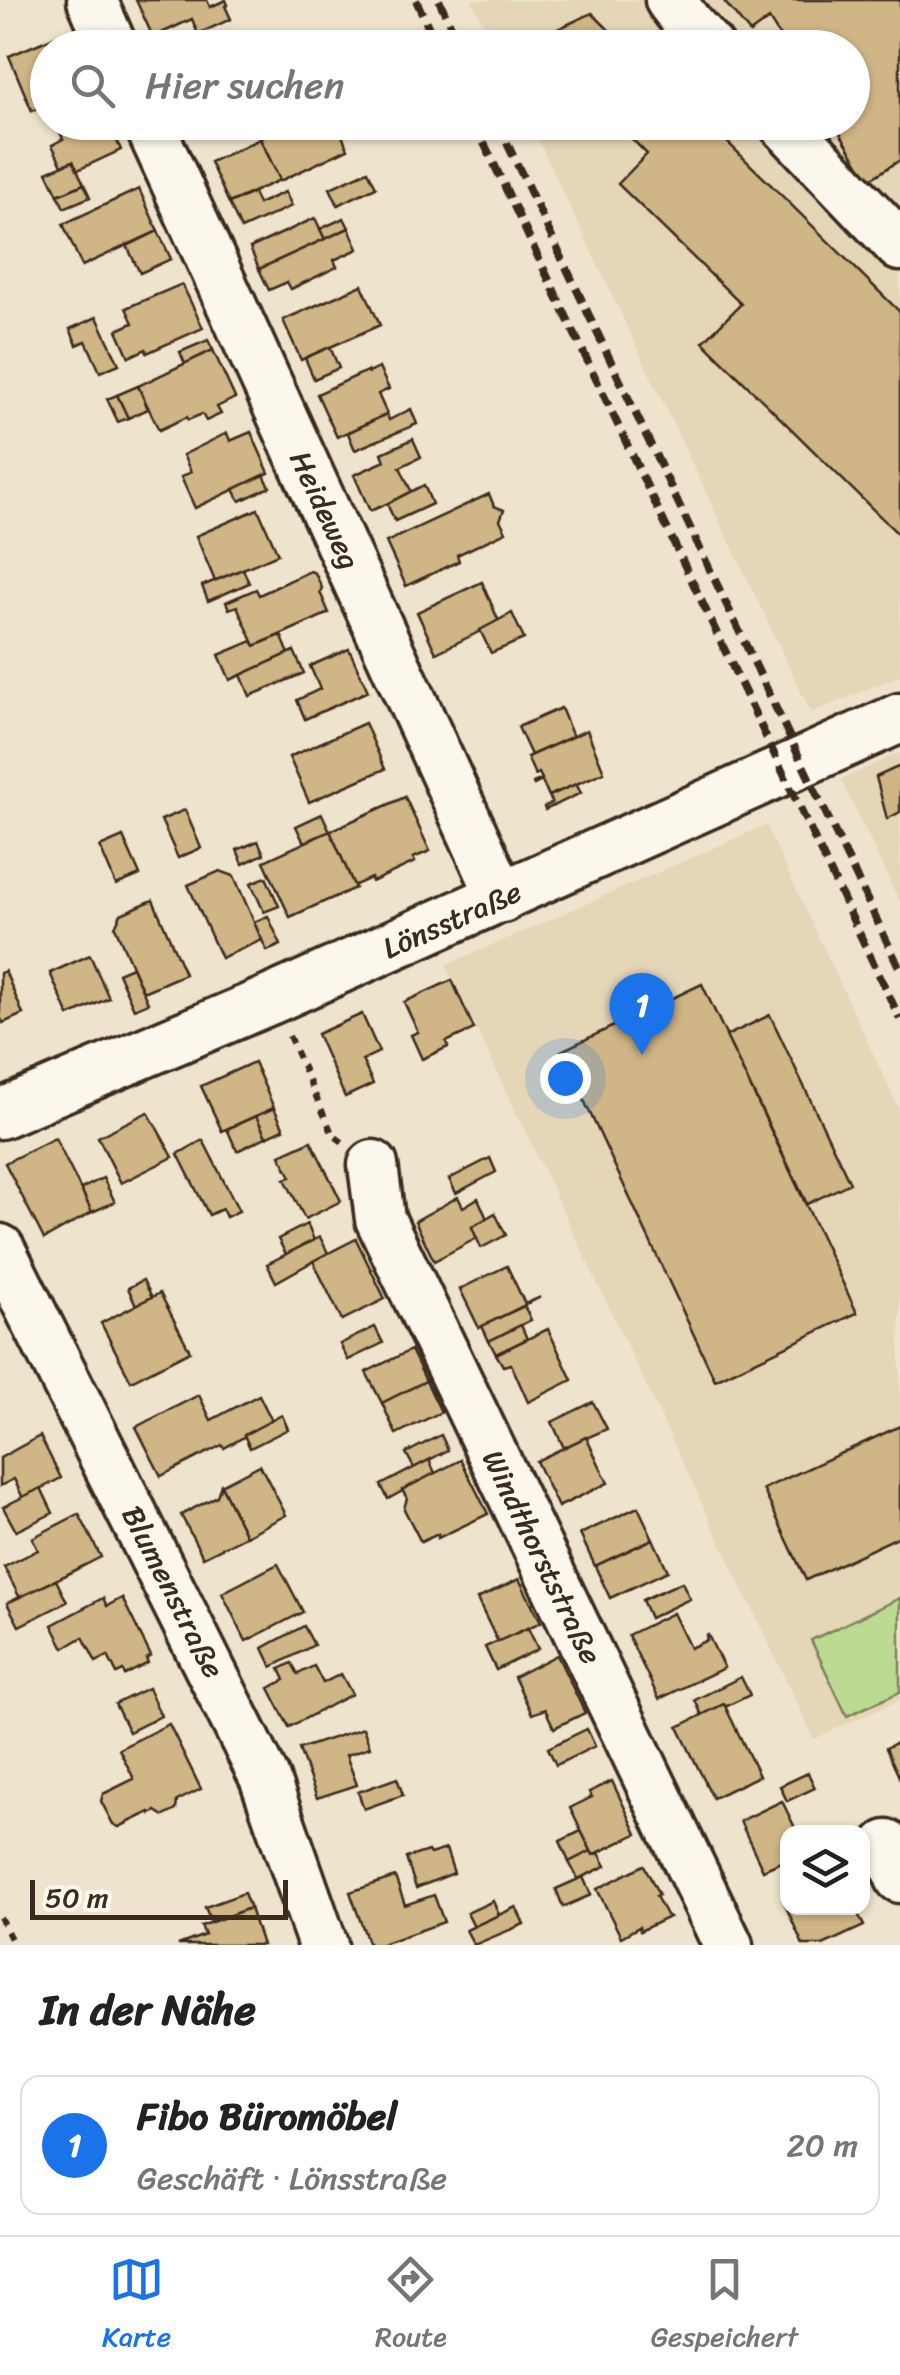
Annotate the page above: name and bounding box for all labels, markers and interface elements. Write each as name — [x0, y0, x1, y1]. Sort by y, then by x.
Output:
search box — [30, 30, 870, 140]
text: Hier suchen — [145, 52, 344, 119]
icon: search — [65, 58, 120, 113]
street label: Heideweg — [274, 441, 376, 579]
street label: Lönsstraße — [373, 865, 531, 975]
pin: 1 — [610, 972, 674, 1055]
your location — [540, 1053, 591, 1104]
street label: Windthorststraße — [467, 1440, 617, 1674]
street label: Blumenstraße — [106, 1496, 240, 1688]
map controls — [780, 1825, 870, 1915]
button: layers — [780, 1825, 870, 1915]
text: 50 m — [45, 1873, 109, 1922]
scale bar — [30, 1875, 288, 1920]
text: In der Nähe — [40, 1973, 256, 2047]
text: Fibo Büromöbel — [137, 2083, 397, 2150]
text: 1 — [68, 2117, 81, 2174]
text: 20 m — [786, 2117, 858, 2174]
text: Geschäft · Lönsstraße — [137, 2150, 447, 2207]
tab: Karte — [102, 2252, 171, 2361]
tab: Route — [375, 2252, 447, 2361]
tab: Gespeichert — [651, 2252, 798, 2361]

